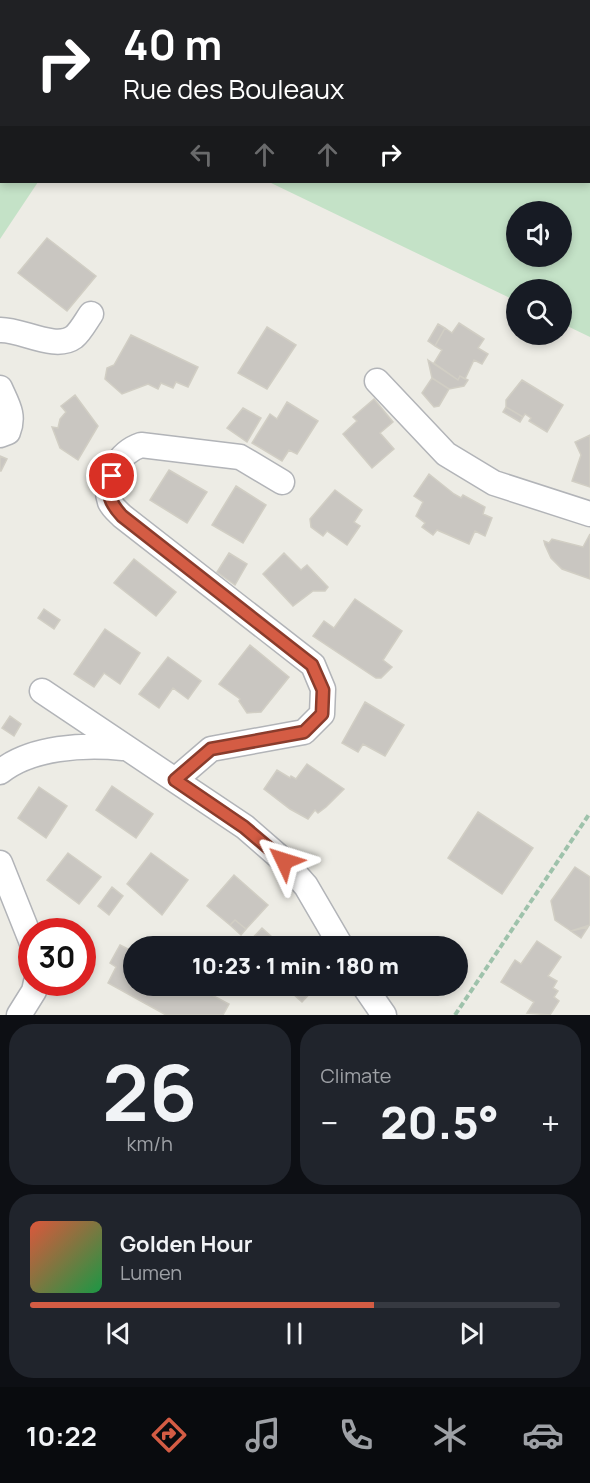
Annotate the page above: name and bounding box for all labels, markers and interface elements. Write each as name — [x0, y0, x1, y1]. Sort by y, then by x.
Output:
text: 40 m — [123, 15, 222, 73]
icon: right — [24, 24, 102, 102]
text: Rue des Bouleaux — [123, 70, 344, 107]
icon: left — [185, 138, 218, 171]
icon: ahead — [248, 138, 281, 171]
icon: ahead — [311, 138, 344, 171]
icon: right — [374, 138, 407, 171]
map controls — [506, 201, 572, 345]
button: sound — [506, 201, 572, 267]
button: search — [506, 279, 572, 345]
pin — [86, 450, 137, 501]
icon: arrive — [95, 459, 128, 492]
position arrow — [252, 829, 316, 893]
speed limit sign: 30 — [18, 918, 96, 996]
text: 10:23 · 1 min · 180 m — [192, 951, 399, 981]
text: 26 — [102, 1038, 197, 1144]
text: Climate — [321, 1062, 392, 1089]
text: 20.5° — [380, 1091, 499, 1153]
text: − — [321, 1100, 338, 1145]
text: + — [541, 1100, 560, 1145]
text: km/h — [126, 1130, 173, 1157]
text: Golden Hour — [120, 1229, 253, 1259]
text: Lumen — [120, 1259, 182, 1286]
icon: previous — [102, 1317, 135, 1350]
icon: pause — [278, 1317, 311, 1350]
icon: next — [455, 1317, 488, 1350]
icon: directions — [148, 1414, 190, 1456]
icon: music — [242, 1414, 284, 1456]
icon: phone — [335, 1414, 377, 1456]
icon: climate — [429, 1414, 471, 1456]
icon: car — [522, 1414, 564, 1456]
text: 10:22 — [26, 1417, 97, 1454]

